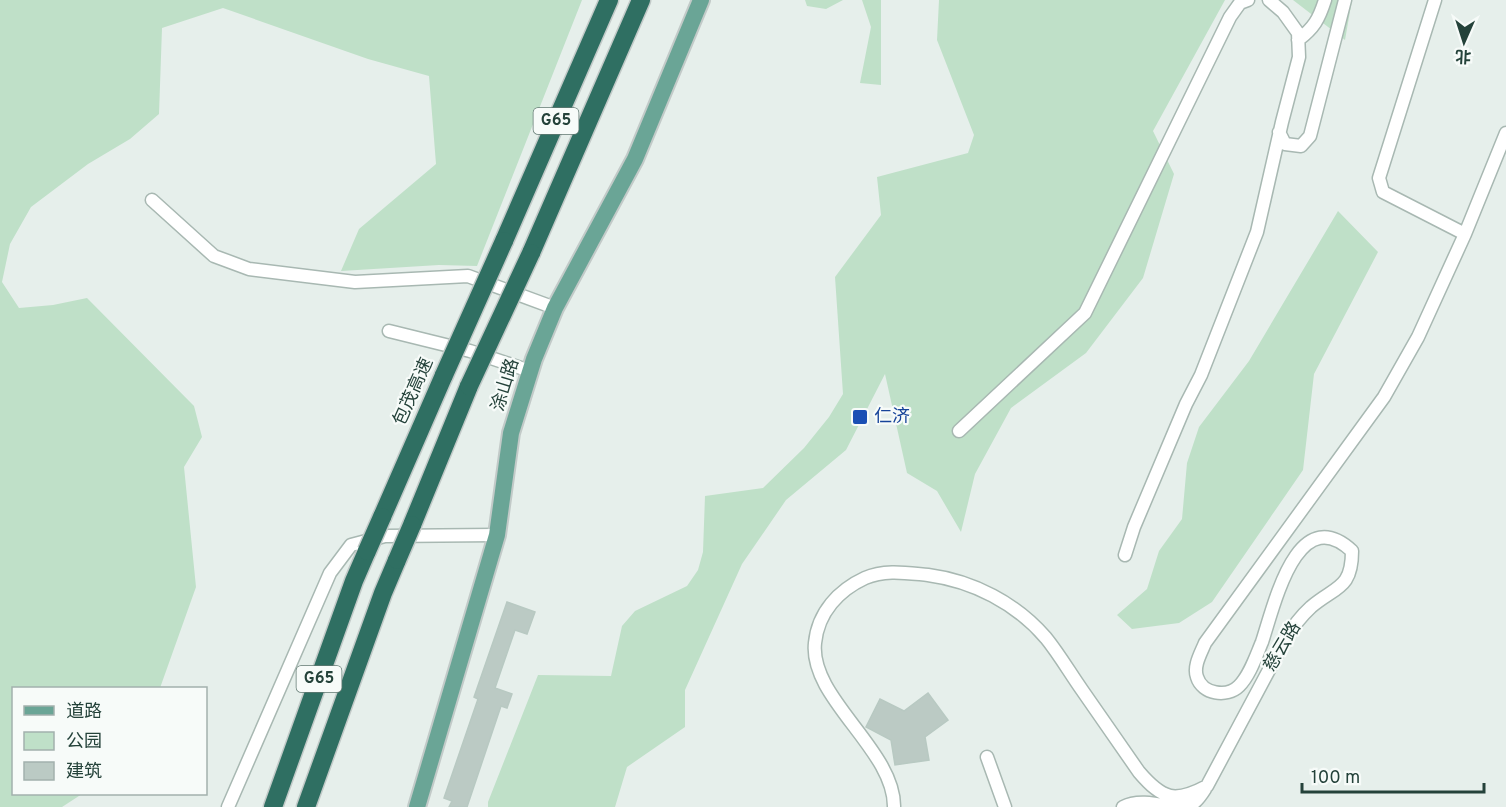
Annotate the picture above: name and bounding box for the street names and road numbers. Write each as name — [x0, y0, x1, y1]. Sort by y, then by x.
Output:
road number: G65 — [534, 108, 578, 134]
street label: 包茂高速 — [389, 354, 439, 430]
street label: 涂山路 — [487, 356, 525, 414]
street label: 慈云路 — [1259, 618, 1307, 676]
road number: G65 — [296, 666, 342, 692]

